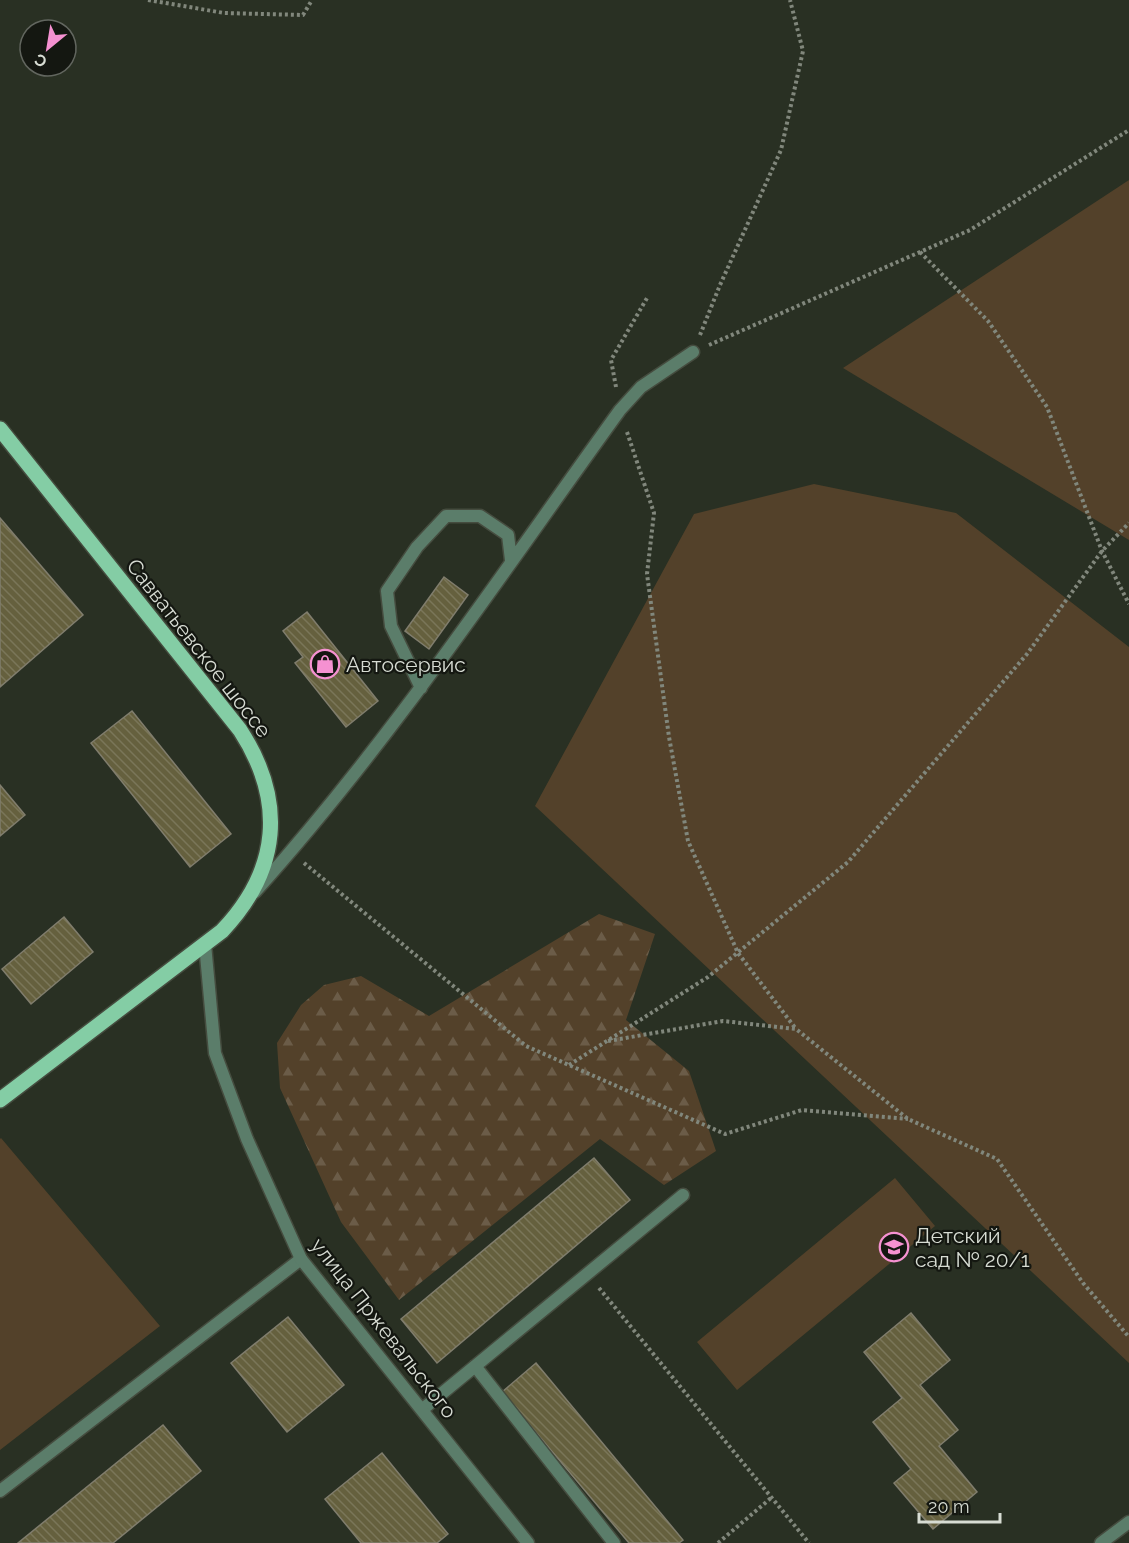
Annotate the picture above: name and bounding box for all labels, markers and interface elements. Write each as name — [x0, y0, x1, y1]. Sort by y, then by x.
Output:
north arrow — [18, 18, 78, 78]
text: С — [31, 50, 50, 72]
street label: Савватьевское шоссе — [121, 554, 277, 742]
shop icon: Автосервис — [309, 648, 341, 680]
place label: Автосервис — [346, 652, 466, 677]
place label: Детский сад № 20/1 — [915, 1223, 1030, 1272]
school or university icon: Детский сад № 20/1 — [878, 1231, 910, 1263]
street label: улица Пржевальского — [306, 1233, 462, 1423]
scale bar — [919, 1486, 1000, 1524]
text: 20 m — [928, 1496, 970, 1517]

